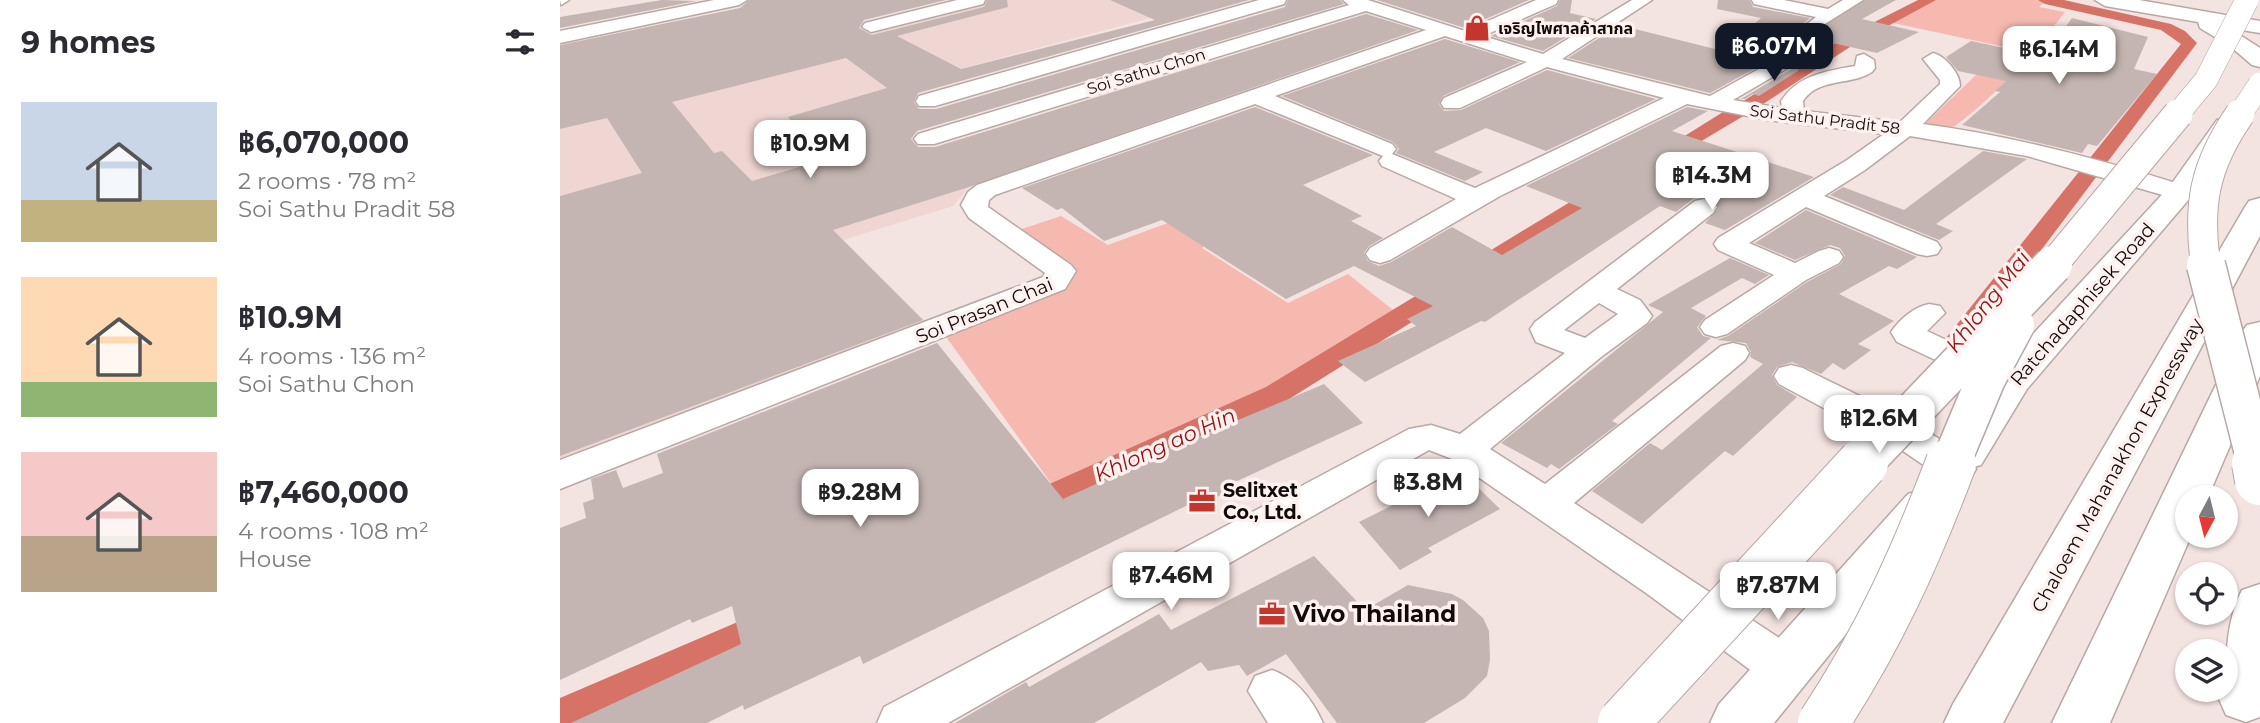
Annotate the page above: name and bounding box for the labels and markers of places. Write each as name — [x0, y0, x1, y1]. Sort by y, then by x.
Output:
shop icon: เจริญไพศาลค้าสากล — [1462, 13, 1492, 43]
place label: เจริญไพศาลค้าสากล — [1498, 19, 1633, 38]
pin: ฿6.07M — [1717, 24, 1831, 83]
pin: ฿6.14M — [2002, 27, 2116, 86]
pin: ฿10.9M — [753, 120, 867, 180]
pin: ฿14.3M — [1655, 152, 1769, 212]
pin: ฿12.6M — [1822, 396, 1936, 455]
pin: ฿3.8M — [1379, 460, 1477, 519]
pin: ฿9.28M — [803, 470, 917, 529]
place label: Selitxet Co., Ltd. — [1223, 479, 1302, 524]
office icon: Selitxet Co., Ltd. — [1187, 486, 1217, 516]
pin: ฿7.46M — [1114, 552, 1228, 612]
pin: ฿7.87M — [1721, 562, 1835, 622]
office icon: Vivo Thailand — [1257, 599, 1287, 629]
place label: Vivo Thailand — [1292, 600, 1456, 628]

